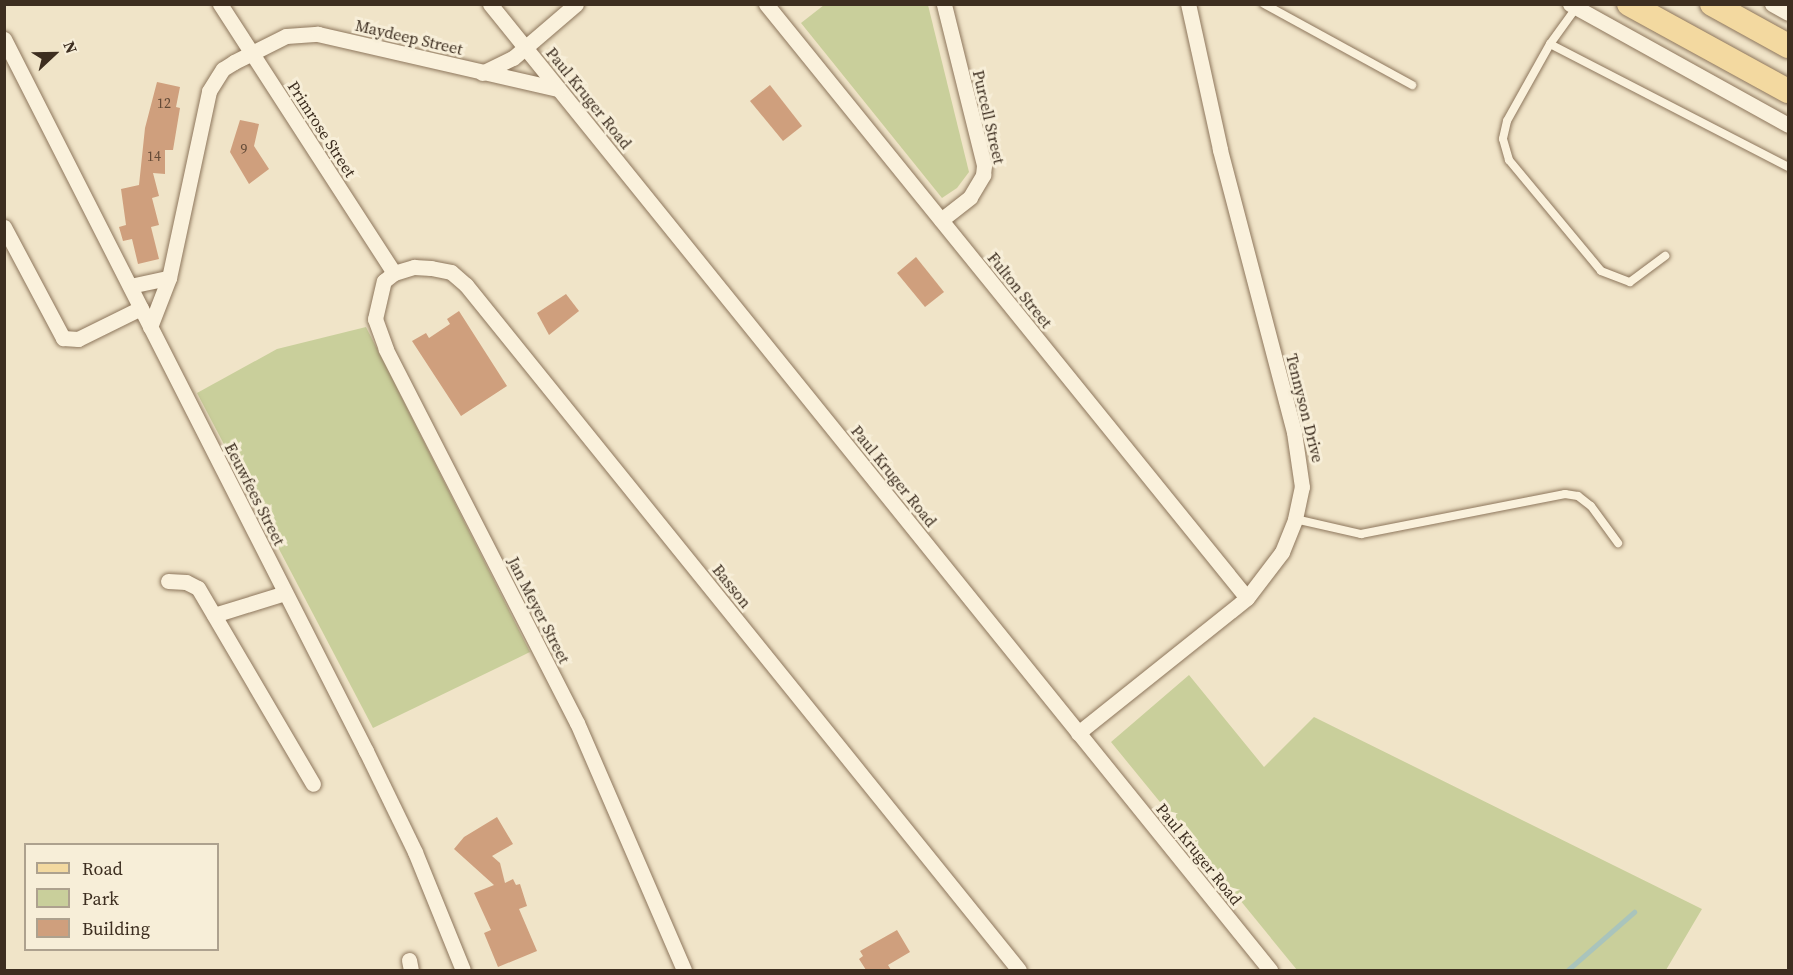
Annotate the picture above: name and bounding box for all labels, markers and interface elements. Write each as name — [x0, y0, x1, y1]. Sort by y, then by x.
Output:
street label: Maydeep Street — [353, 15, 465, 59]
north arrow — [24, 24, 84, 84]
text: N — [58, 38, 83, 57]
street label: Paul Kruger Road — [542, 43, 636, 153]
street label: Purcell Street — [969, 68, 1009, 166]
street label: Primrose Street — [284, 77, 360, 181]
house number: 12 — [157, 95, 171, 111]
house number: 9 — [241, 141, 247, 157]
house number: 14 — [147, 148, 161, 164]
street label: Fulton Street — [984, 248, 1056, 332]
street label: Tennyson Drive — [1282, 352, 1328, 464]
street label: Paul Kruger Road — [847, 421, 941, 531]
street label: Eeuwfees Street — [221, 439, 289, 549]
street label: Jan Meyer Street — [504, 553, 574, 667]
street label: Basson — [709, 560, 755, 612]
street label: Paul Kruger Road — [1152, 799, 1246, 909]
legend — [24, 843, 219, 951]
text: Road — [82, 856, 123, 881]
text: Park — [82, 886, 119, 911]
text: Building — [82, 916, 150, 941]

